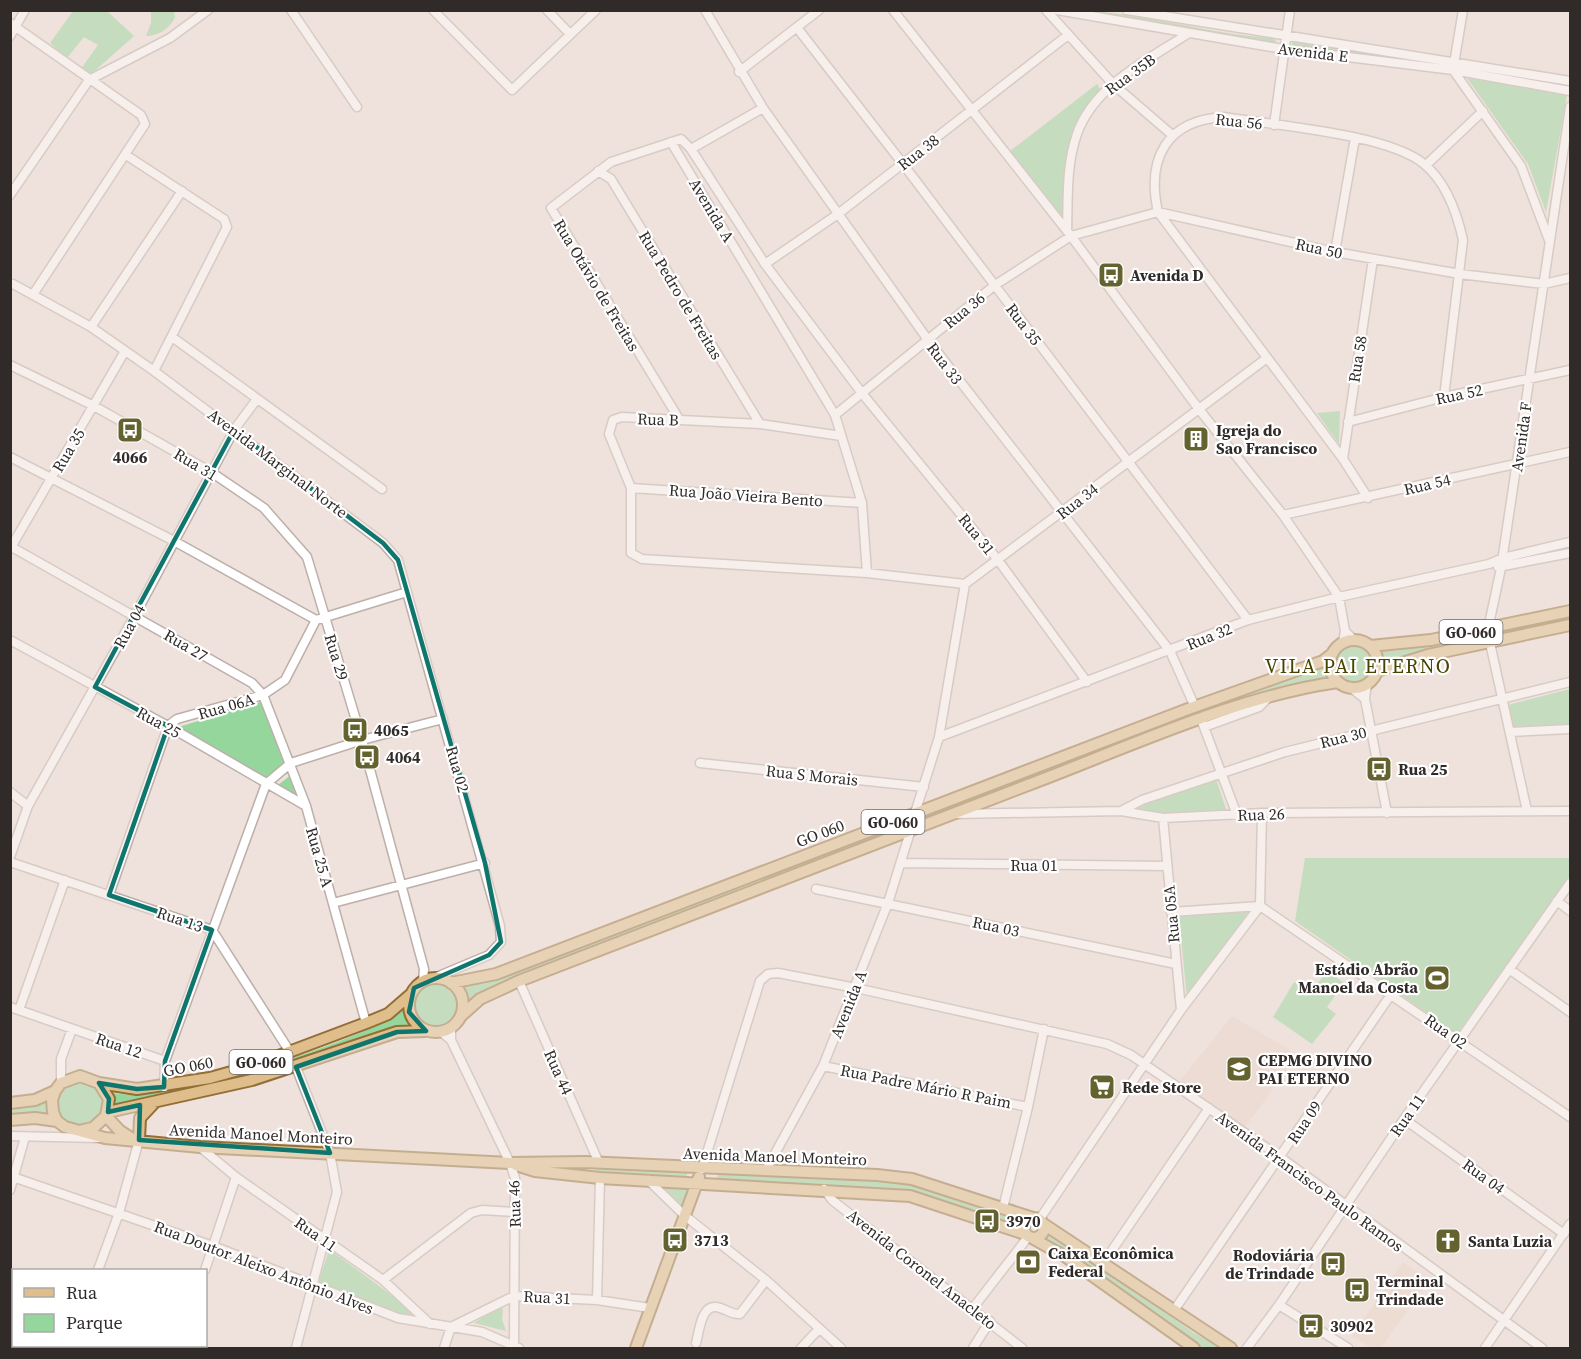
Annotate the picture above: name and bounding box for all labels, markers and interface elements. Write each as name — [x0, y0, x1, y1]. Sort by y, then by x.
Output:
street label: Avenida E — [1277, 37, 1350, 67]
street label: Rua 35B — [1100, 48, 1160, 100]
street label: Rua 56 — [1214, 108, 1264, 134]
street label: Rua 38 — [893, 129, 943, 175]
street label: Avenida A — [684, 174, 740, 247]
street label: Rua Otávio de Freitas — [549, 215, 645, 355]
street label: Rua Pedro de Freitas — [634, 227, 728, 364]
street label: Rua 50 — [1294, 232, 1344, 264]
bus stop icon: Avenida D — [1096, 260, 1126, 290]
place label: Avenida D — [1130, 264, 1204, 286]
street label: Rua 36 — [939, 287, 989, 333]
street label: Rua 35 — [1001, 298, 1047, 350]
street label: Rua 58 — [1342, 334, 1372, 384]
street label: Rua 33 — [922, 337, 968, 389]
street label: Rua 52 — [1434, 378, 1484, 410]
street label: Avenida F — [1505, 401, 1537, 473]
street label: Avenida Marginal Norte — [204, 403, 352, 523]
street label: Rua B — [637, 407, 679, 431]
bus stop icon: 4066 — [115, 415, 145, 445]
place label: Igreja do Sao Francisco — [1216, 419, 1317, 459]
street label: Rua 35 — [46, 424, 90, 476]
building icon: Igreja do Sao Francisco — [1181, 424, 1211, 454]
street label: Rua 31 — [170, 442, 222, 486]
place label: 4066 — [113, 446, 148, 468]
street label: Rua 54 — [1401, 468, 1453, 500]
street label: Rua 34 — [1052, 478, 1102, 524]
street label: Rua João Vieira Bento — [668, 479, 824, 511]
street label: Rua 31 — [954, 509, 1000, 559]
street label: Rua 04 — [108, 600, 150, 652]
street label: Rua 32 — [1183, 617, 1235, 655]
road number: GO-060 — [1440, 620, 1502, 644]
street label: Rua 27 — [160, 624, 212, 666]
street label: Rua 29 — [320, 631, 354, 683]
district label: VILA PAI ETERNO — [1265, 652, 1451, 680]
street label: Rua 06A — [195, 687, 257, 725]
street label: Rua 25 — [133, 701, 185, 743]
bus stop icon: 4065 — [340, 715, 370, 745]
place label: 4065 — [374, 719, 409, 741]
street label: Rua 30 — [1317, 721, 1369, 753]
bus stop icon: 4064 — [352, 742, 382, 772]
street label: Rua 02 — [441, 743, 475, 795]
place label: 4064 — [386, 746, 421, 768]
bus stop icon: Rua 25 — [1364, 754, 1394, 784]
place label: Rua 25 — [1398, 758, 1448, 780]
street label: Rua S Morais — [765, 759, 859, 791]
street label: Rua 26 — [1237, 802, 1285, 826]
road number: GO-060 — [862, 810, 924, 834]
street label: GO 060 — [793, 814, 847, 852]
street label: Rua 25 A — [301, 824, 339, 890]
street label: Rua 01 — [1010, 854, 1058, 876]
street label: Rua 05A — [1157, 884, 1184, 944]
street label: Rua 13 — [154, 901, 206, 937]
street label: Rua 03 — [971, 910, 1021, 942]
place label: Estádio Abrão Manoel da Costa — [1298, 958, 1418, 998]
sports icon: Estádio Abrão Manoel da Costa — [1422, 963, 1452, 993]
street label: Avenida A — [824, 966, 872, 1041]
street label: Rua 02 — [1420, 1008, 1472, 1054]
street label: Rua 12 — [93, 1027, 145, 1063]
street label: Rua 44 — [539, 1046, 579, 1098]
place label: CEPMG DIVINO PAI ETERNO — [1258, 1049, 1372, 1089]
street label: GO 060 — [161, 1050, 215, 1082]
road number: GO-060 — [230, 1050, 292, 1074]
school or university icon: CEPMG DIVINO PAI ETERNO — [1224, 1054, 1254, 1084]
street label: Rua Padre Mário R Paim — [839, 1059, 1013, 1113]
supermarket icon: Rede Store — [1087, 1072, 1117, 1102]
place label: Rede Store — [1122, 1076, 1201, 1098]
street label: Rua 11 — [1384, 1089, 1430, 1141]
street label: Rua 09 — [1282, 1096, 1326, 1148]
street label: Avenida Francisco Paulo Ramos — [1212, 1105, 1408, 1257]
street label: Avenida Manoel Monteiro — [169, 1118, 354, 1150]
street label: Avenida Manoel Monteiro — [683, 1142, 868, 1170]
street label: Rua 04 — [1458, 1153, 1510, 1199]
street label: Rua 46 — [502, 1180, 526, 1228]
street label: Avenida Coronel Anacleto — [843, 1204, 1002, 1335]
bus stop icon: 3970 — [972, 1206, 1002, 1236]
place label: 3970 — [1006, 1210, 1041, 1232]
street label: Rua 11 — [290, 1211, 342, 1257]
street label: Rua Doutor Aleixo Antônio Alves — [151, 1215, 377, 1319]
bus stop icon: 3713 — [660, 1225, 690, 1255]
church icon: Santa Luzia — [1433, 1226, 1463, 1256]
place label: 3713 — [694, 1229, 729, 1251]
place label: Santa Luzia — [1468, 1230, 1553, 1252]
place label: Caixa Econômica Federal — [1048, 1242, 1174, 1282]
place label: Rodoviária de Trindade — [1225, 1244, 1314, 1284]
bank icon: Caixa Econômica Federal — [1013, 1247, 1043, 1277]
bus stop icon: Rodoviária de Trindade — [1318, 1249, 1348, 1279]
legend — [12, 1269, 207, 1347]
place label: Terminal Trindade — [1376, 1270, 1444, 1310]
bus stop icon: Terminal Trindade — [1342, 1275, 1372, 1305]
text: Rua — [66, 1280, 98, 1305]
street label: Rua 31 — [523, 1285, 571, 1309]
text: Parque — [66, 1310, 123, 1335]
bus stop icon: 30902 — [1296, 1311, 1326, 1341]
place label: 30902 — [1330, 1315, 1374, 1337]

